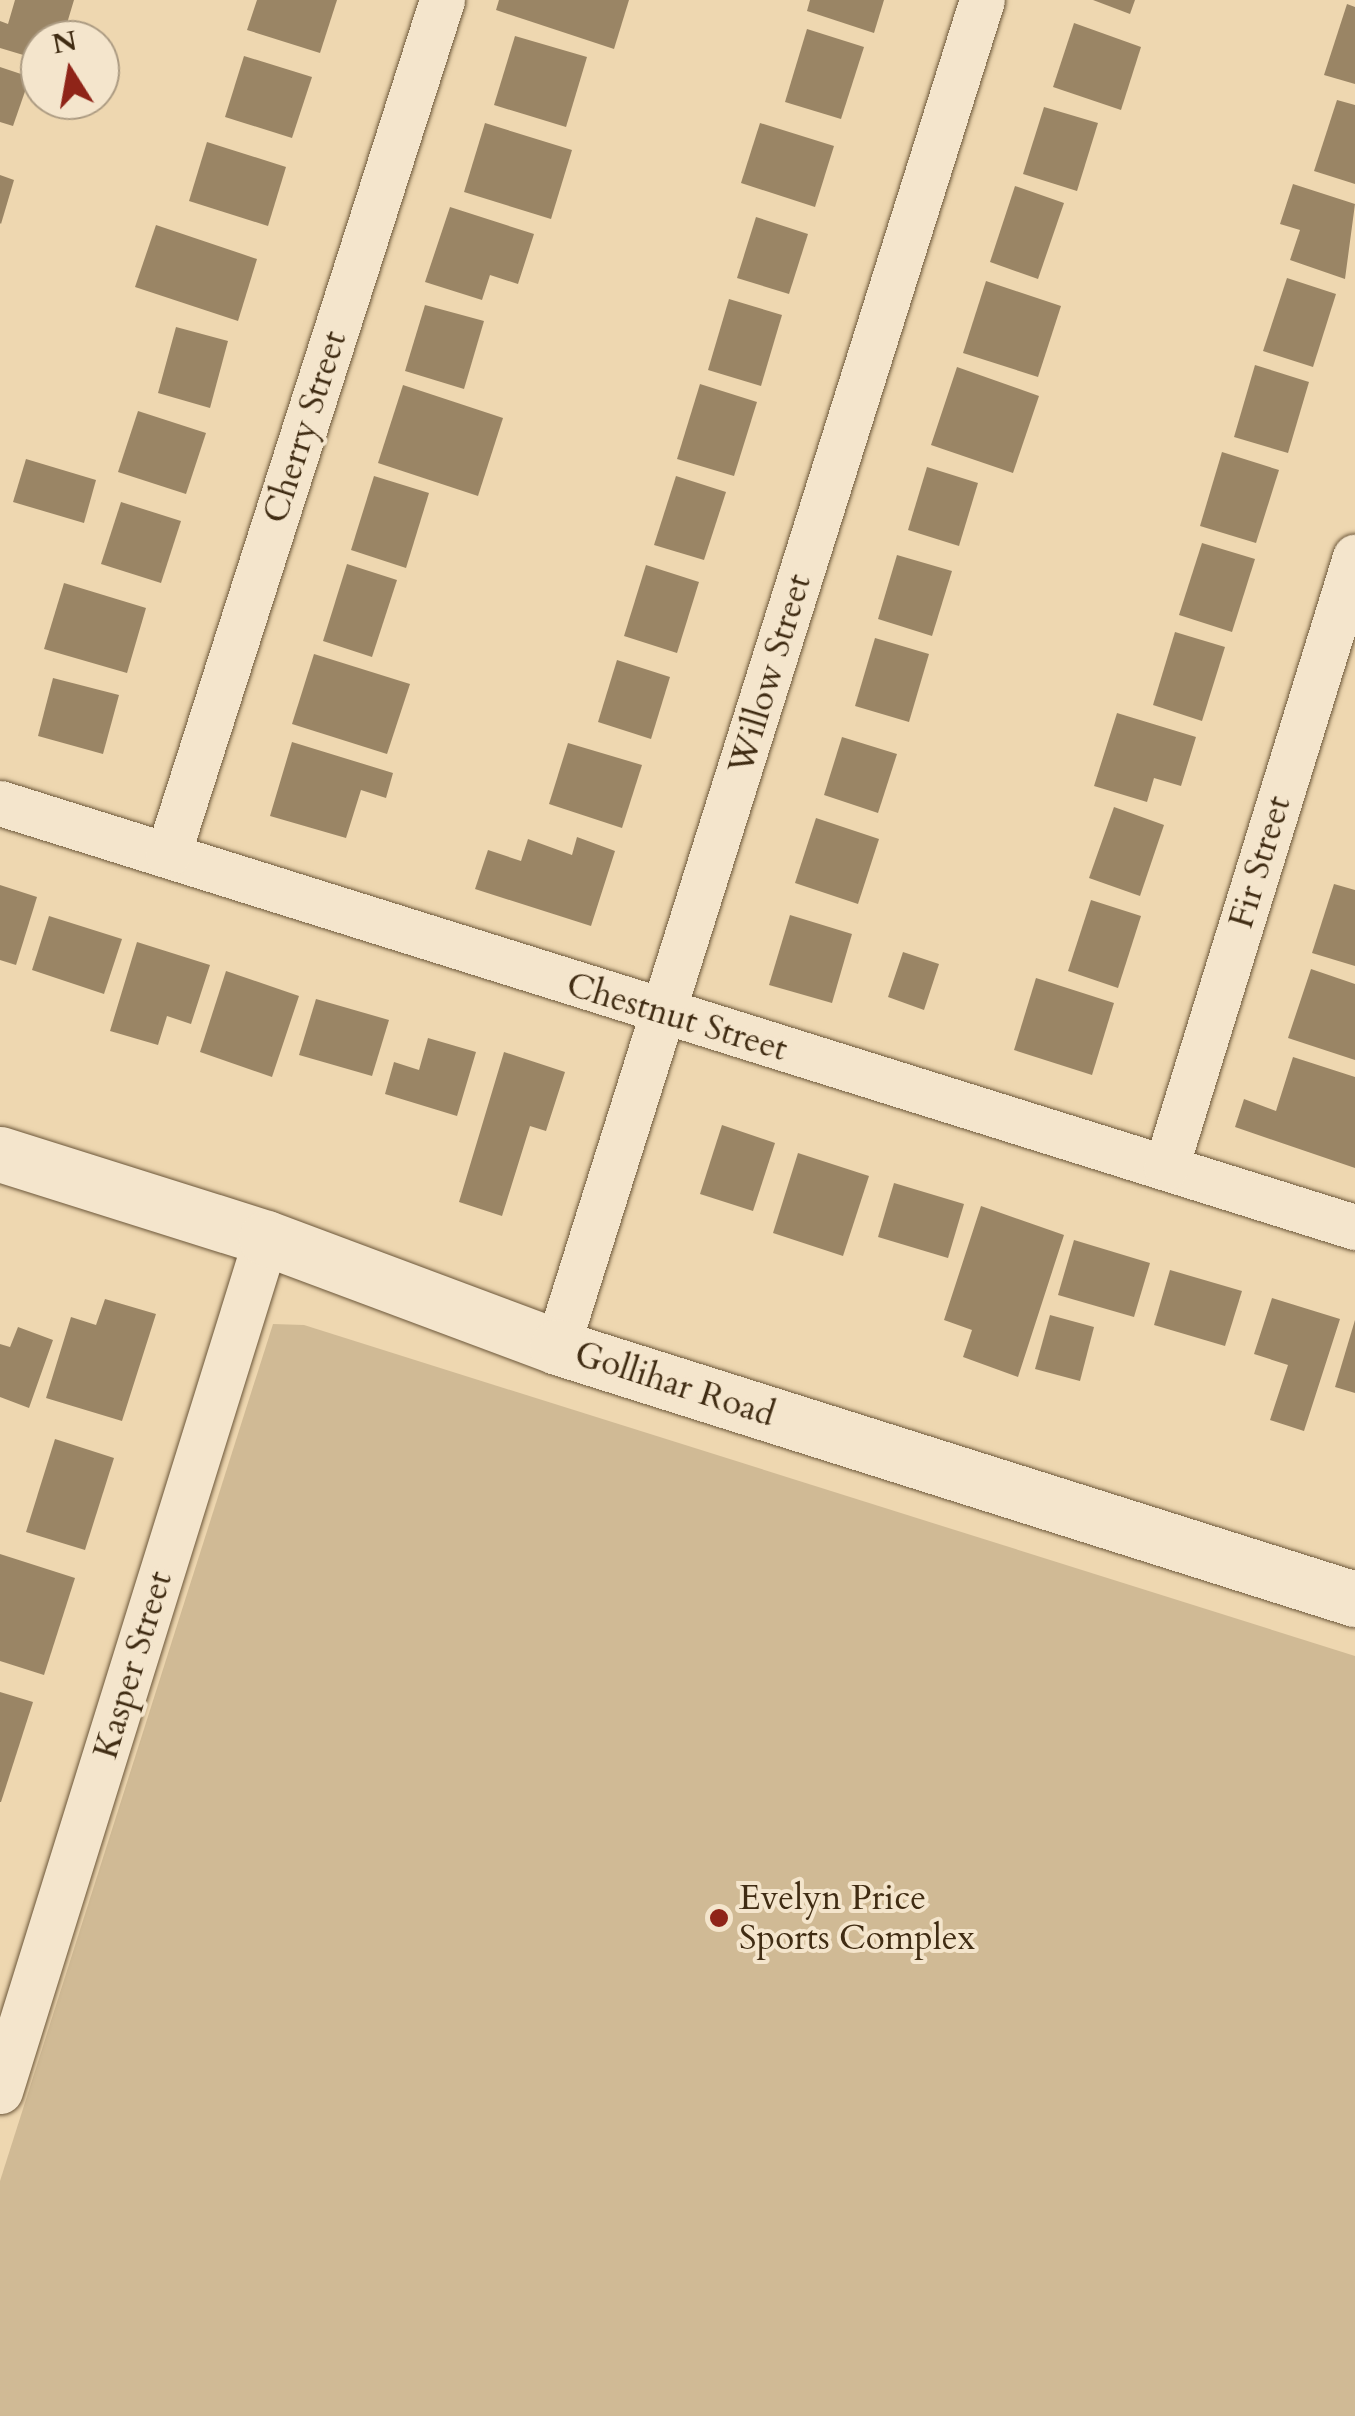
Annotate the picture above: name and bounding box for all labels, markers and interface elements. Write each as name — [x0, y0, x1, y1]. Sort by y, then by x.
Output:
north arrow — [20, 20, 120, 120]
text: N — [49, 22, 80, 63]
street label: Cherry Street — [254, 326, 356, 528]
street label: Willow Street — [720, 569, 820, 779]
street label: Fir Street — [1220, 791, 1300, 933]
street label: Chestnut Street — [562, 964, 792, 1070]
street label: Gollihar Road — [570, 1332, 780, 1436]
street label: Kasper Street — [85, 1566, 181, 1764]
place label: Evelyn Price Sports Complex — [739, 1877, 975, 1959]
marker: Evelyn Price Sports Complex — [708, 1907, 730, 1929]

